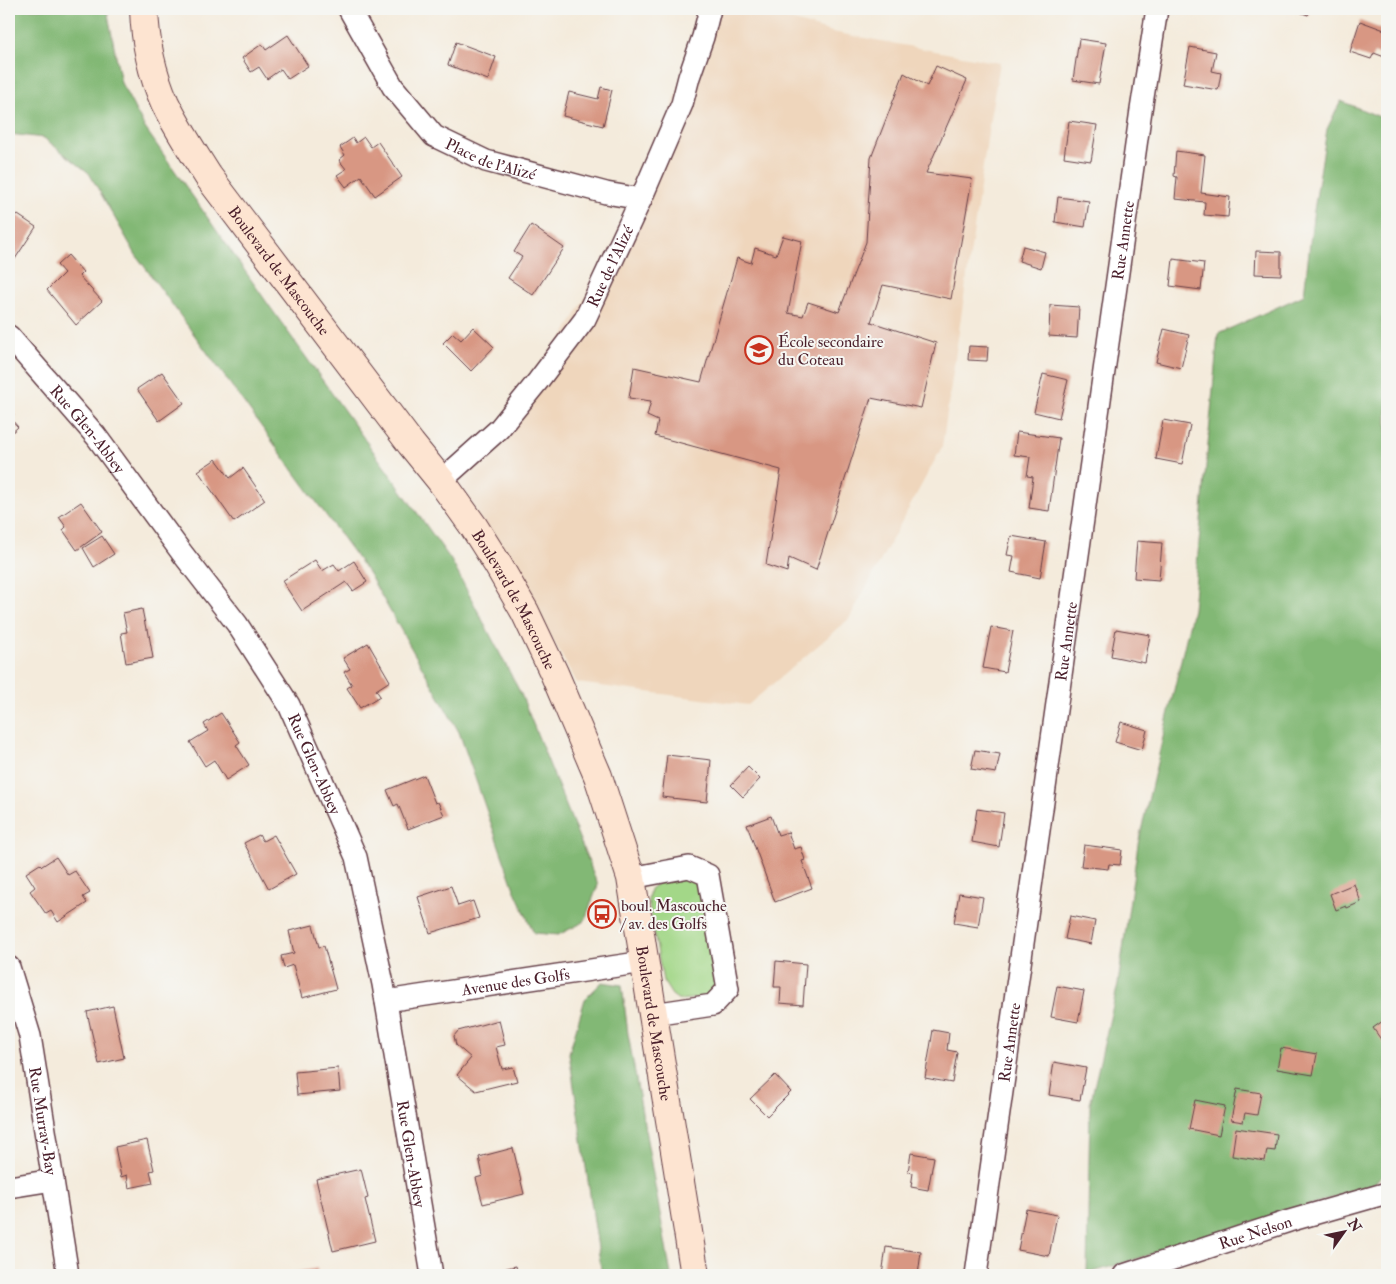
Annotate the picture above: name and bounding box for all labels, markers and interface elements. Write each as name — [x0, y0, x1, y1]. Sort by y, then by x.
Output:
street label: Place de l'Alizé — [442, 134, 538, 185]
street label: Rue Annette — [1108, 199, 1139, 282]
street label: Boulevard de Mascouche — [223, 202, 334, 340]
street label: Rue de l'Alizé — [583, 222, 638, 311]
place label: École secondaire du Coteau — [778, 331, 884, 370]
school or university icon: École secondaire du Coteau — [744, 335, 774, 365]
street label: Rue Glen-Abbey — [45, 381, 130, 478]
street label: Boulevard de Mascouche — [467, 526, 560, 673]
street label: Rue Annette — [1051, 600, 1082, 683]
street label: Rue Glen-Abbey — [283, 710, 345, 819]
place label: boul. Mascouche / av. des Golfs — [620, 896, 727, 934]
bus stop icon: boul. Mascouche / av. des Golfs — [587, 899, 617, 929]
street label: Boulevard de Mascouche — [631, 944, 676, 1103]
street label: Avenue des Golfs — [459, 964, 571, 1001]
street label: Rue Annette — [994, 1001, 1026, 1084]
street label: Rue Murray-Bay — [24, 1065, 61, 1177]
street label: Rue Glen-Abbey — [392, 1099, 430, 1210]
north arrow — [1318, 1206, 1368, 1256]
street label: Rue Nelson — [1216, 1212, 1295, 1254]
text: N — [1343, 1214, 1365, 1235]

